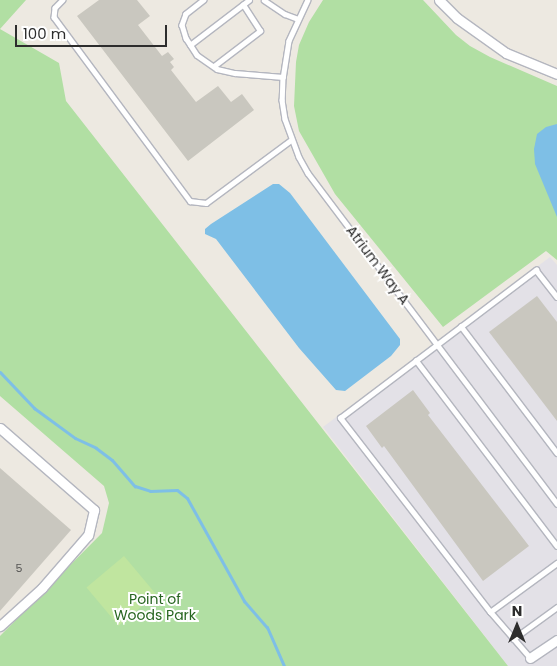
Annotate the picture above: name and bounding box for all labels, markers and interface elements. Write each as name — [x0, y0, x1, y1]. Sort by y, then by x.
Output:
scale bar — [18, 15, 170, 47]
text: 100 m — [23, 23, 66, 44]
street label: Atrium Way A — [343, 222, 413, 308]
house number: 5 — [16, 561, 22, 575]
park label: Point of Woods Park — [114, 591, 196, 624]
north arrow — [492, 601, 542, 651]
text: N — [512, 601, 522, 621]

